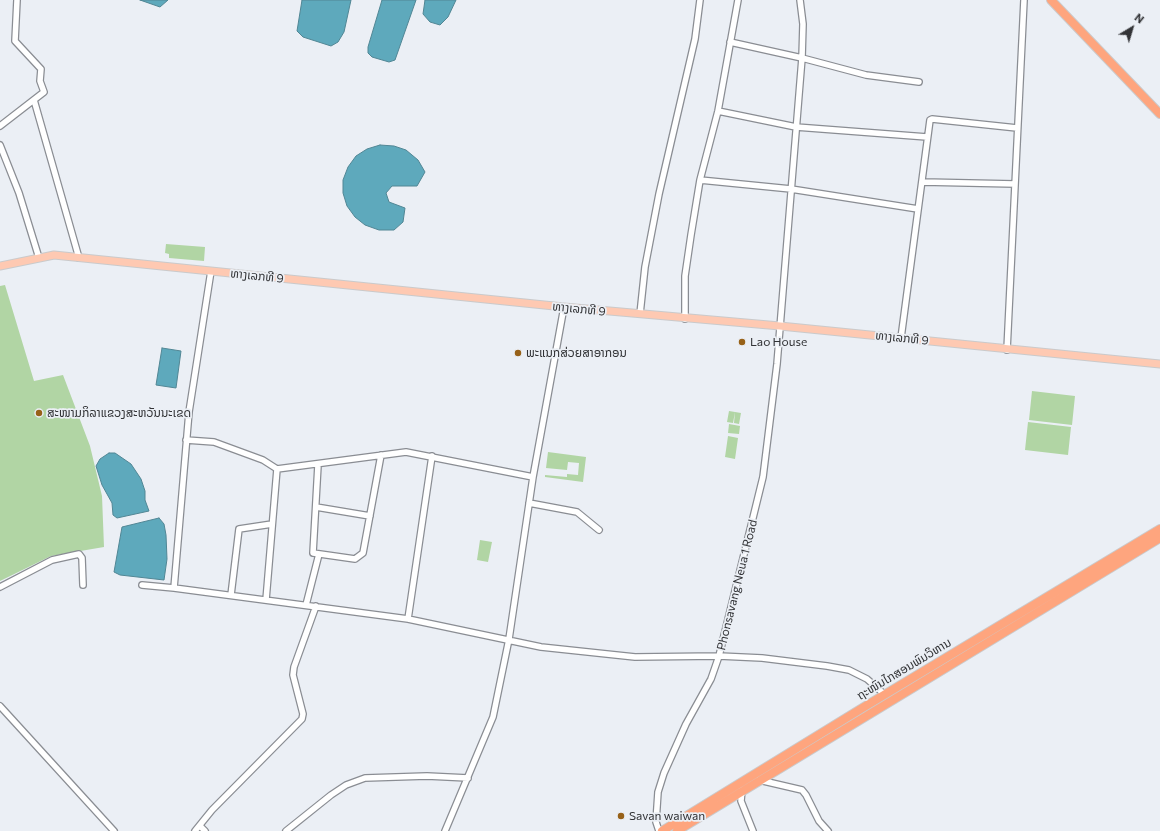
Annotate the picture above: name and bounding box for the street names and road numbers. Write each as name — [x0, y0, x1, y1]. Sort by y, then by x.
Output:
street label: ທາງເລກທີ 9 — [230, 266, 284, 286]
street label: ທາງເລກທີ 9 — [552, 299, 606, 319]
street label: ທາງເລກທີ 9 — [875, 328, 929, 348]
street label: Phonsavang Neua 1 Road — [714, 518, 760, 652]
street label: ຖະໜົນໄກສອນພົມວິຫານ — [854, 635, 954, 703]

